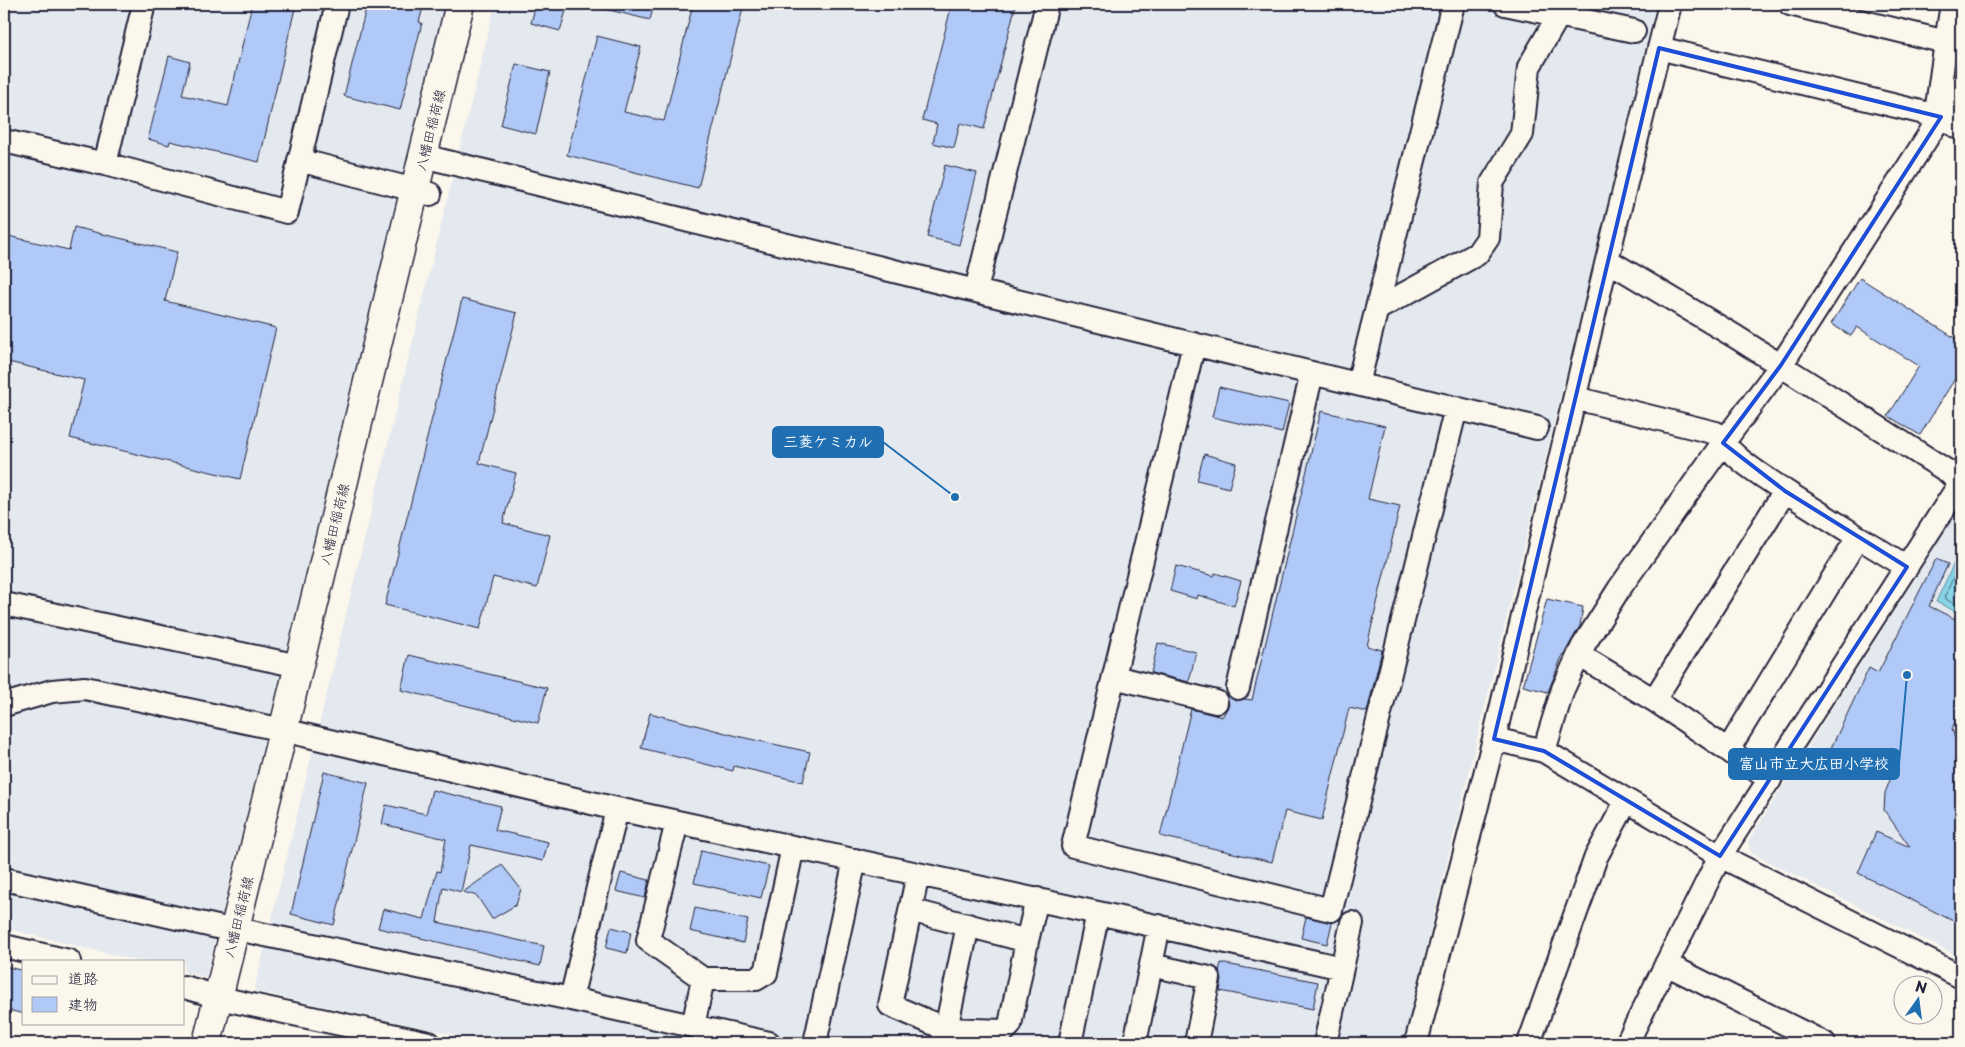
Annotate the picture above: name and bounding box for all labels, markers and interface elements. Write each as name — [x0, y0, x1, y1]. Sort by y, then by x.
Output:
street label: 八幡田稲荷線 — [410, 87, 450, 173]
callout: 三菱ケミカル — [773, 427, 883, 457]
text: 三菱ケミカル — [783, 429, 873, 452]
street label: 八幡田稲荷線 — [314, 481, 354, 567]
callout: 富山市立大広田小学校 — [1729, 749, 1899, 779]
text: 富山市立大広田小学校 — [1739, 751, 1889, 774]
street label: 八幡田稲荷線 — [218, 874, 258, 960]
legend — [22, 960, 185, 1024]
text: 道路 — [68, 966, 98, 989]
north arrow — [1892, 974, 1942, 1024]
text: N — [1913, 975, 1929, 998]
text: 建物 — [68, 992, 98, 1015]

